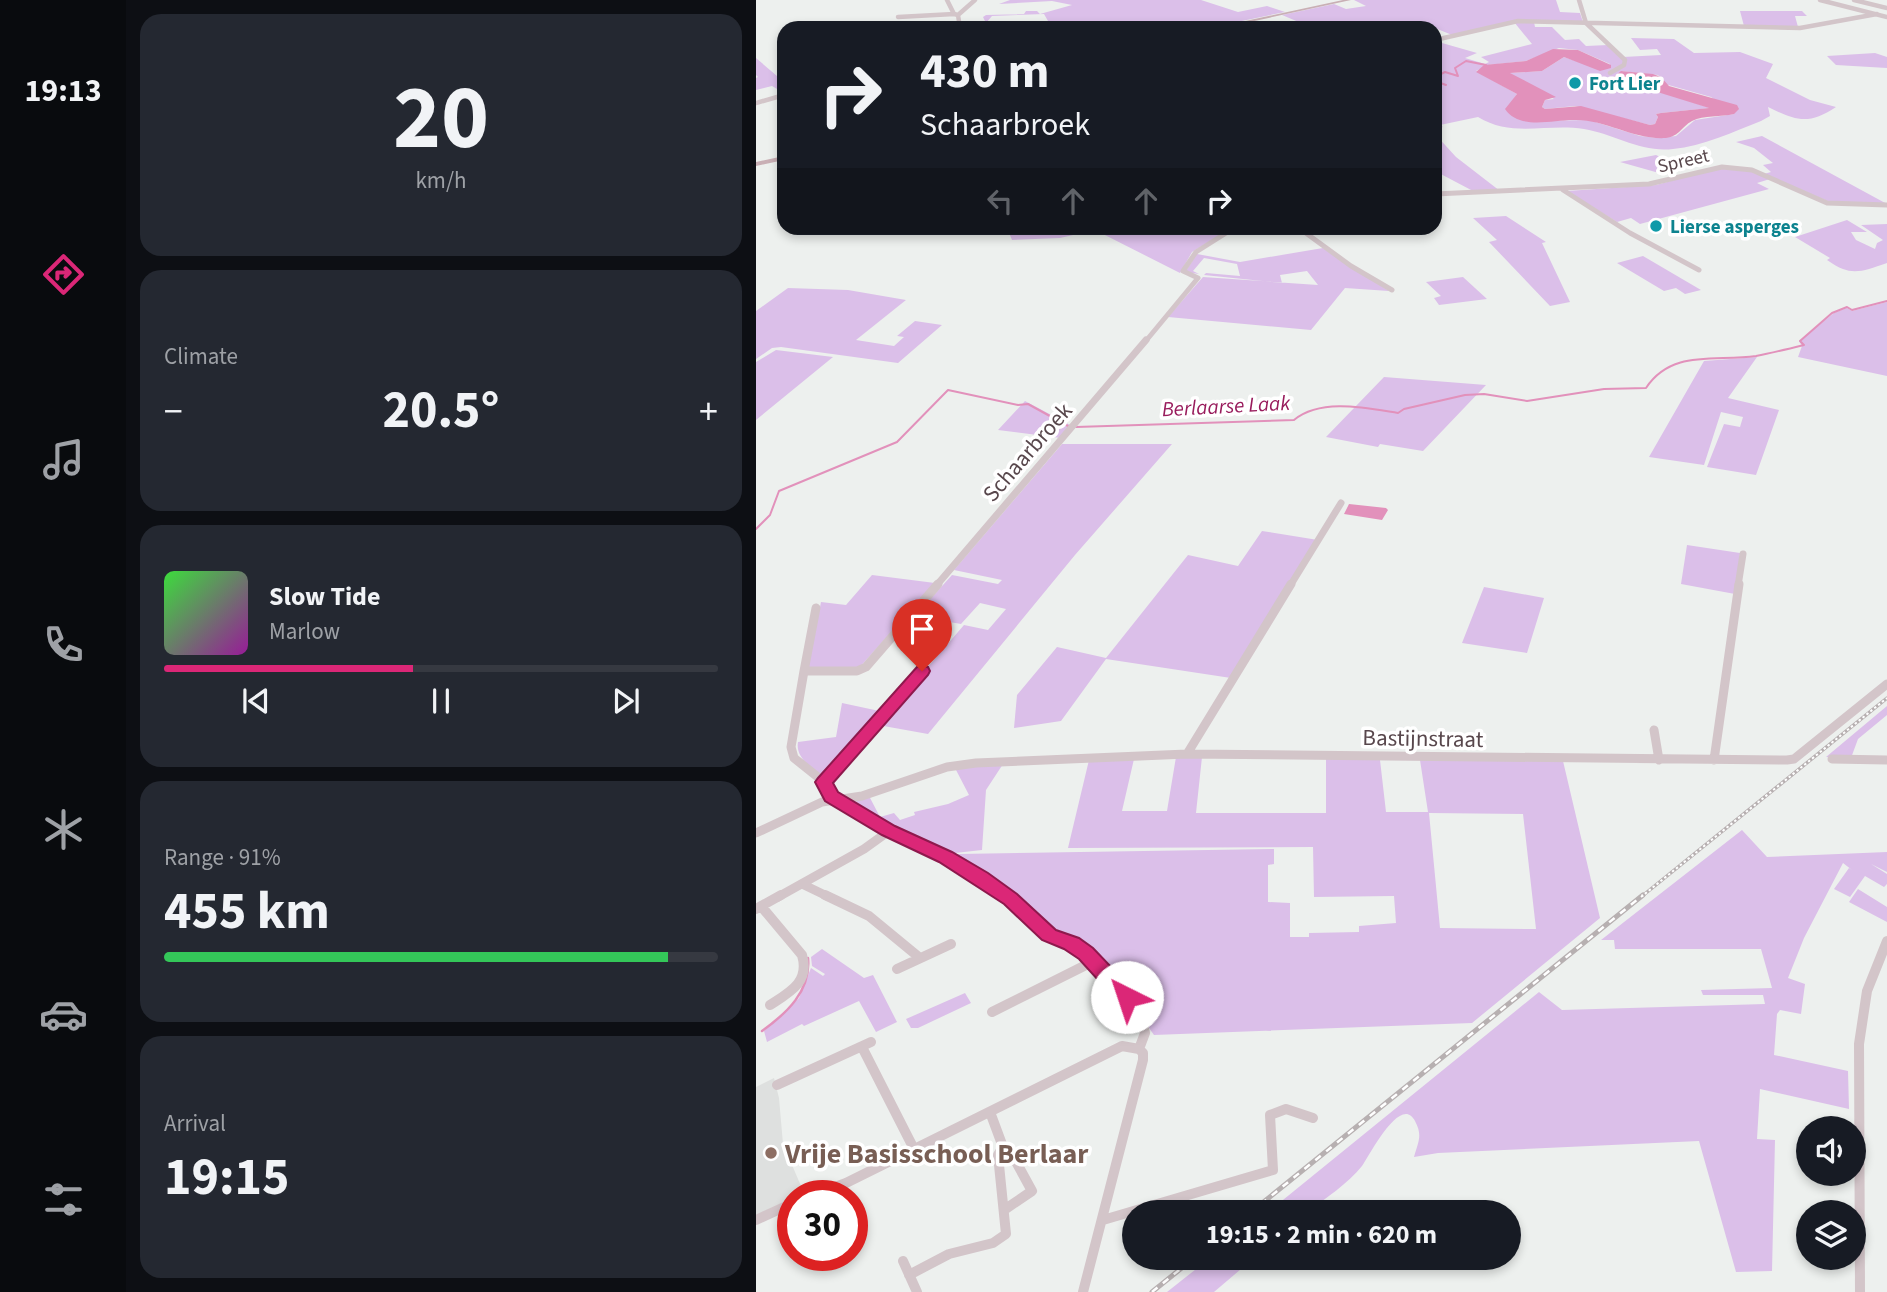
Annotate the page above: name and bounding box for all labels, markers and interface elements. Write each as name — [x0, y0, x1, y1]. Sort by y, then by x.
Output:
text: 430 m — [920, 37, 1049, 107]
icon: right — [805, 49, 896, 140]
text: 20 — [393, 54, 489, 183]
text: 19:13 — [24, 68, 102, 114]
place label: Fort Lier — [1589, 71, 1661, 98]
marker: Fort Lier — [1567, 75, 1583, 91]
text: Schaarbroek — [920, 102, 1090, 148]
street label: Spreet — [1655, 142, 1712, 180]
text: km/h — [415, 164, 467, 197]
icon: left — [981, 182, 1019, 220]
icon: ahead — [1054, 182, 1092, 220]
icon: ahead — [1127, 182, 1165, 220]
icon: right — [1200, 182, 1238, 220]
place label: Lierse asperges — [1670, 214, 1799, 241]
marker: Lierse asperges — [1648, 218, 1664, 234]
icon: directions — [39, 250, 88, 299]
text: Climate — [164, 340, 238, 373]
text: 20.5° — [383, 374, 499, 448]
text: − — [164, 385, 183, 439]
text: + — [699, 385, 718, 439]
water label: Berlaarse Laak — [1161, 388, 1292, 424]
street label: Schaarbroek — [975, 395, 1080, 509]
icon: music — [39, 435, 88, 484]
text: Slow Tide — [269, 578, 380, 615]
pin — [892, 599, 952, 671]
icon: arrive — [903, 610, 941, 648]
text: Marlow — [269, 615, 340, 648]
icon: phone — [39, 620, 88, 669]
icon: previous — [237, 682, 275, 720]
icon: pause — [422, 682, 460, 720]
icon: next — [607, 682, 645, 720]
street label: Bastijnstraat — [1362, 721, 1484, 756]
icon: climate — [39, 805, 88, 854]
text: Range · 91% — [164, 841, 281, 874]
text: 455 km — [164, 875, 330, 949]
position arrow — [1090, 960, 1164, 1034]
icon: car — [39, 990, 88, 1039]
text: Arrival — [164, 1107, 226, 1140]
map controls — [1796, 1116, 1866, 1270]
button: sound — [1796, 1116, 1866, 1186]
place label: Vrije Basisschool Berlaar — [784, 1134, 1089, 1174]
text: 19:15 — [164, 1141, 289, 1215]
marker: Vrije Basisschool Berlaar — [763, 1145, 779, 1161]
icon: filters — [39, 1175, 88, 1224]
speed limit sign: 30 — [777, 1180, 868, 1271]
button: layers — [1796, 1200, 1866, 1270]
text: 19:15 · 2 min · 620 m — [1206, 1216, 1437, 1253]

